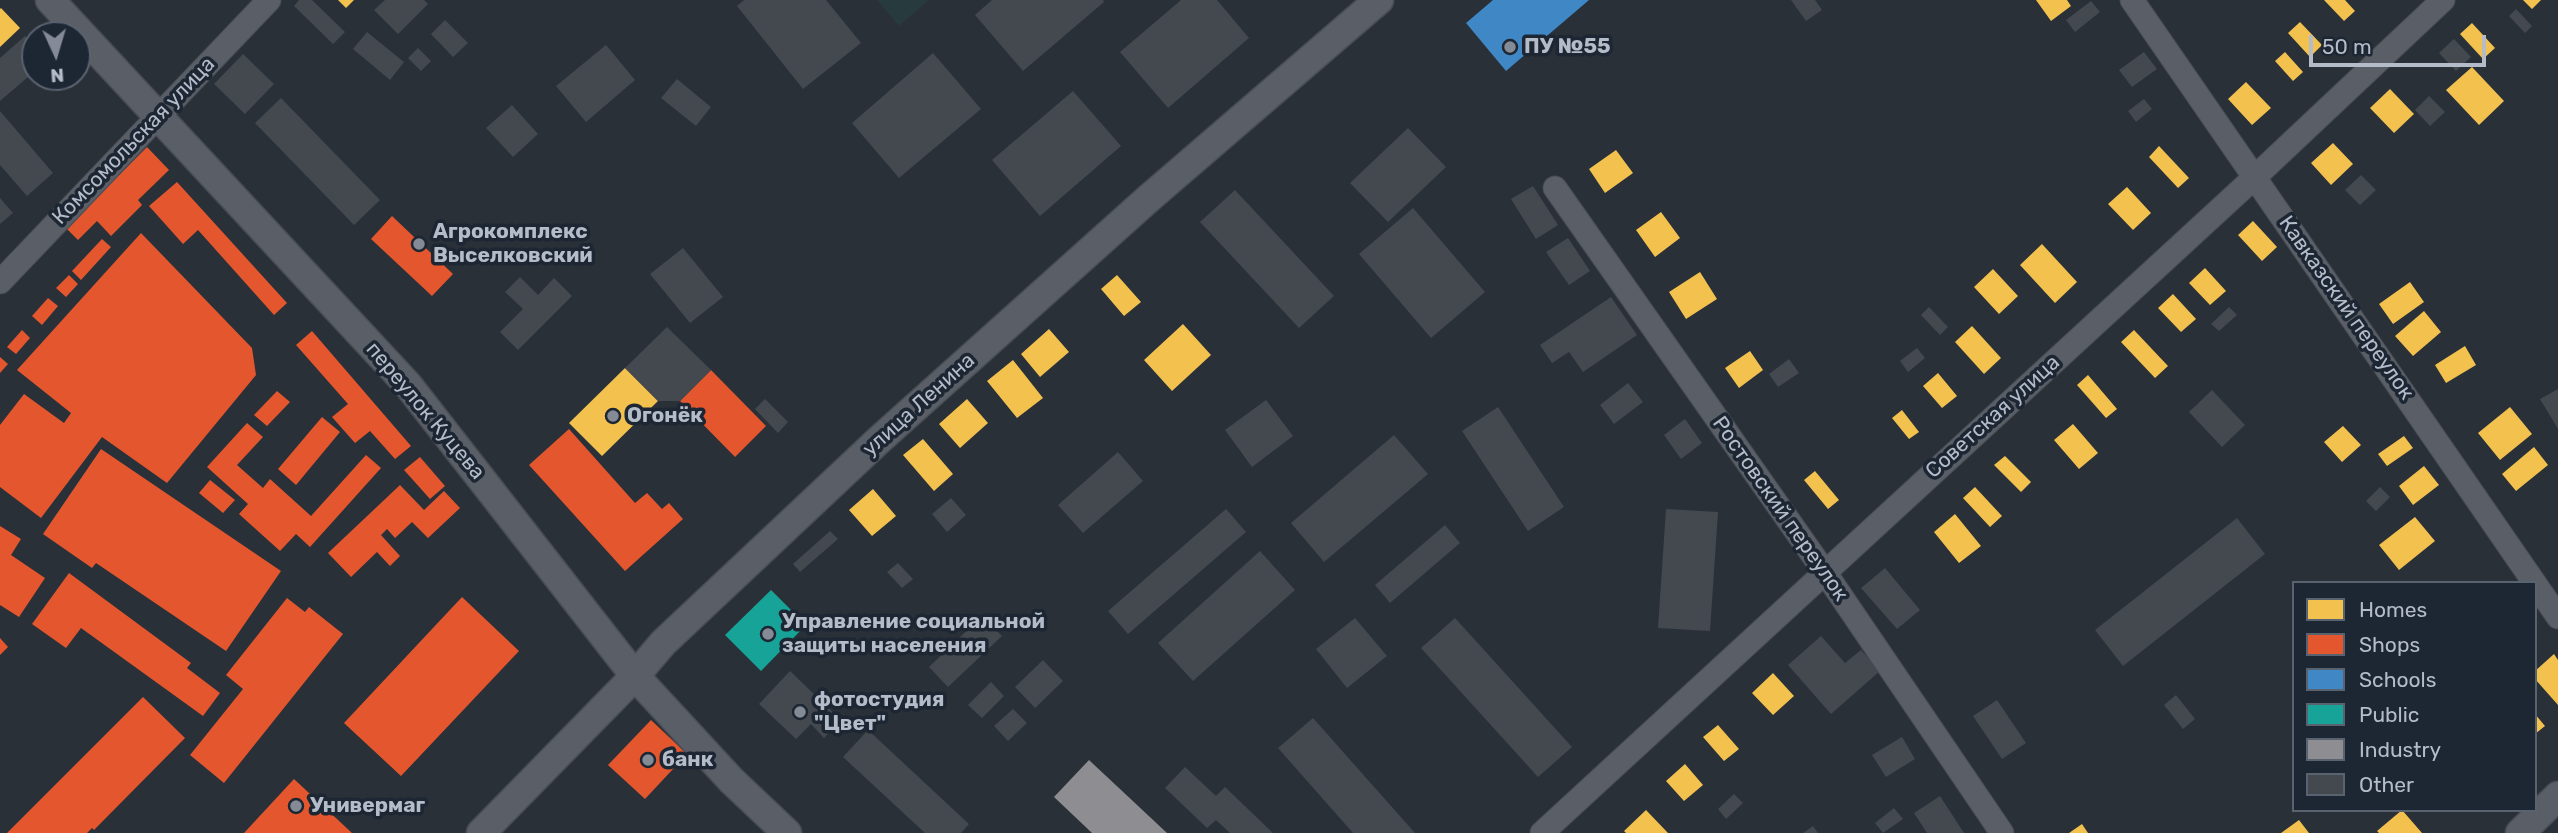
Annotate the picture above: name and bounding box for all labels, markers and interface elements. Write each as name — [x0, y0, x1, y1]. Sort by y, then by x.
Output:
north arrow — [21, 21, 91, 91]
scale bar — [2313, 21, 2490, 65]
place label: ПУ №55 — [1524, 34, 1611, 60]
text: 50 m — [2322, 34, 2372, 59]
marker: ПУ №55 — [1502, 39, 1518, 55]
street label: Комсомольская улица — [47, 52, 221, 230]
text: N — [50, 64, 65, 87]
street label: Кавказский переулок — [2273, 211, 2419, 405]
place label: Агрокомплекс Выселковский — [433, 219, 593, 269]
marker: Агрокомплекс Выселковский — [411, 236, 427, 252]
street label: переулок Куцева — [360, 337, 490, 485]
street label: улица Ленина — [858, 348, 980, 462]
street label: Советская улица — [1921, 350, 2065, 484]
place label: Огонёк — [627, 403, 703, 429]
marker: Огонёк — [605, 408, 621, 424]
street label: Ростовский переулок — [1707, 412, 1853, 606]
legend — [2292, 581, 2537, 812]
text: Homes — [2359, 597, 2427, 622]
place label: Управление социальной защиты населения — [782, 609, 1045, 659]
marker: Управление социальной защиты населения — [760, 626, 776, 642]
text: Shops — [2359, 632, 2420, 657]
text: Schools — [2359, 667, 2436, 692]
place label: фотостудия "Цвет" — [814, 687, 944, 737]
text: Public — [2359, 702, 2419, 727]
marker: фотостудия "Цвет" — [792, 704, 808, 720]
text: Industry — [2359, 737, 2441, 762]
place label: банк — [662, 747, 713, 773]
marker: банк — [640, 752, 656, 768]
text: Other — [2359, 772, 2414, 797]
place label: Универмаг — [310, 793, 425, 819]
marker: Универмаг — [288, 798, 304, 814]

